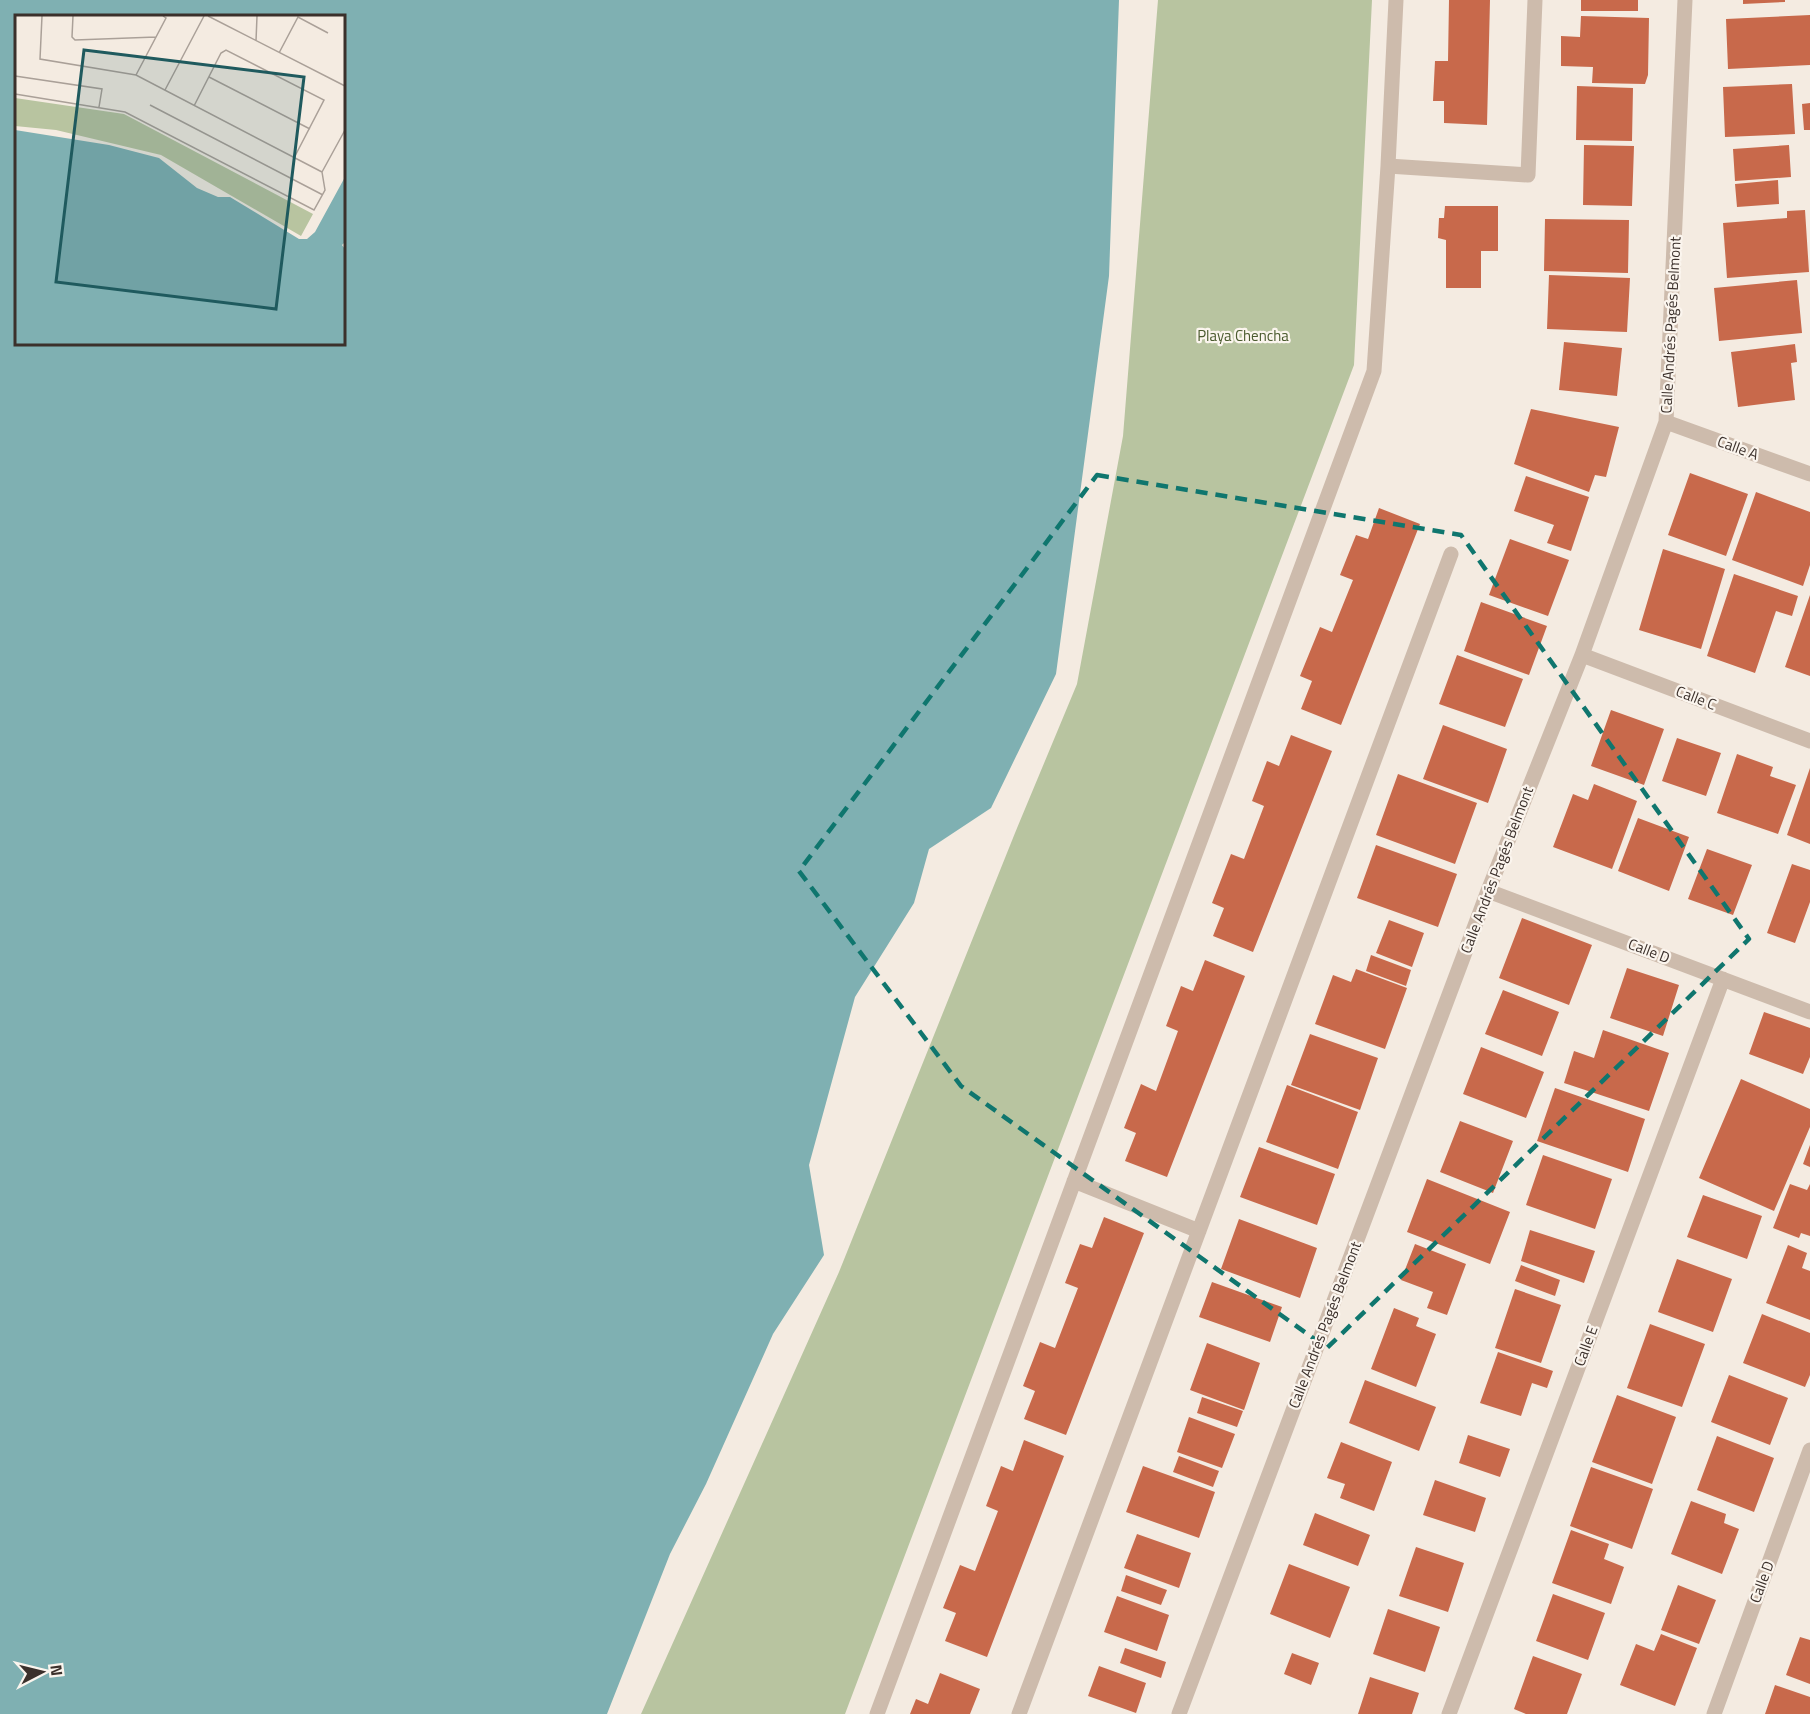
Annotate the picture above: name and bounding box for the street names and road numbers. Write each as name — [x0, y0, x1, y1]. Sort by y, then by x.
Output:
street label: Calle Andrés Pagés Belmont — [1654, 235, 1687, 414]
street label: Calle A — [1714, 429, 1762, 466]
street label: Calle C — [1673, 679, 1720, 716]
street label: Calle Andrés Pagés Belmont — [1454, 782, 1539, 957]
street label: Calle D — [1625, 932, 1673, 969]
street label: Calle Andrés Pagés Belmont — [1282, 1237, 1367, 1412]
street label: Calle E — [1568, 1322, 1603, 1369]
street label: Calle D — [1743, 1558, 1780, 1606]

